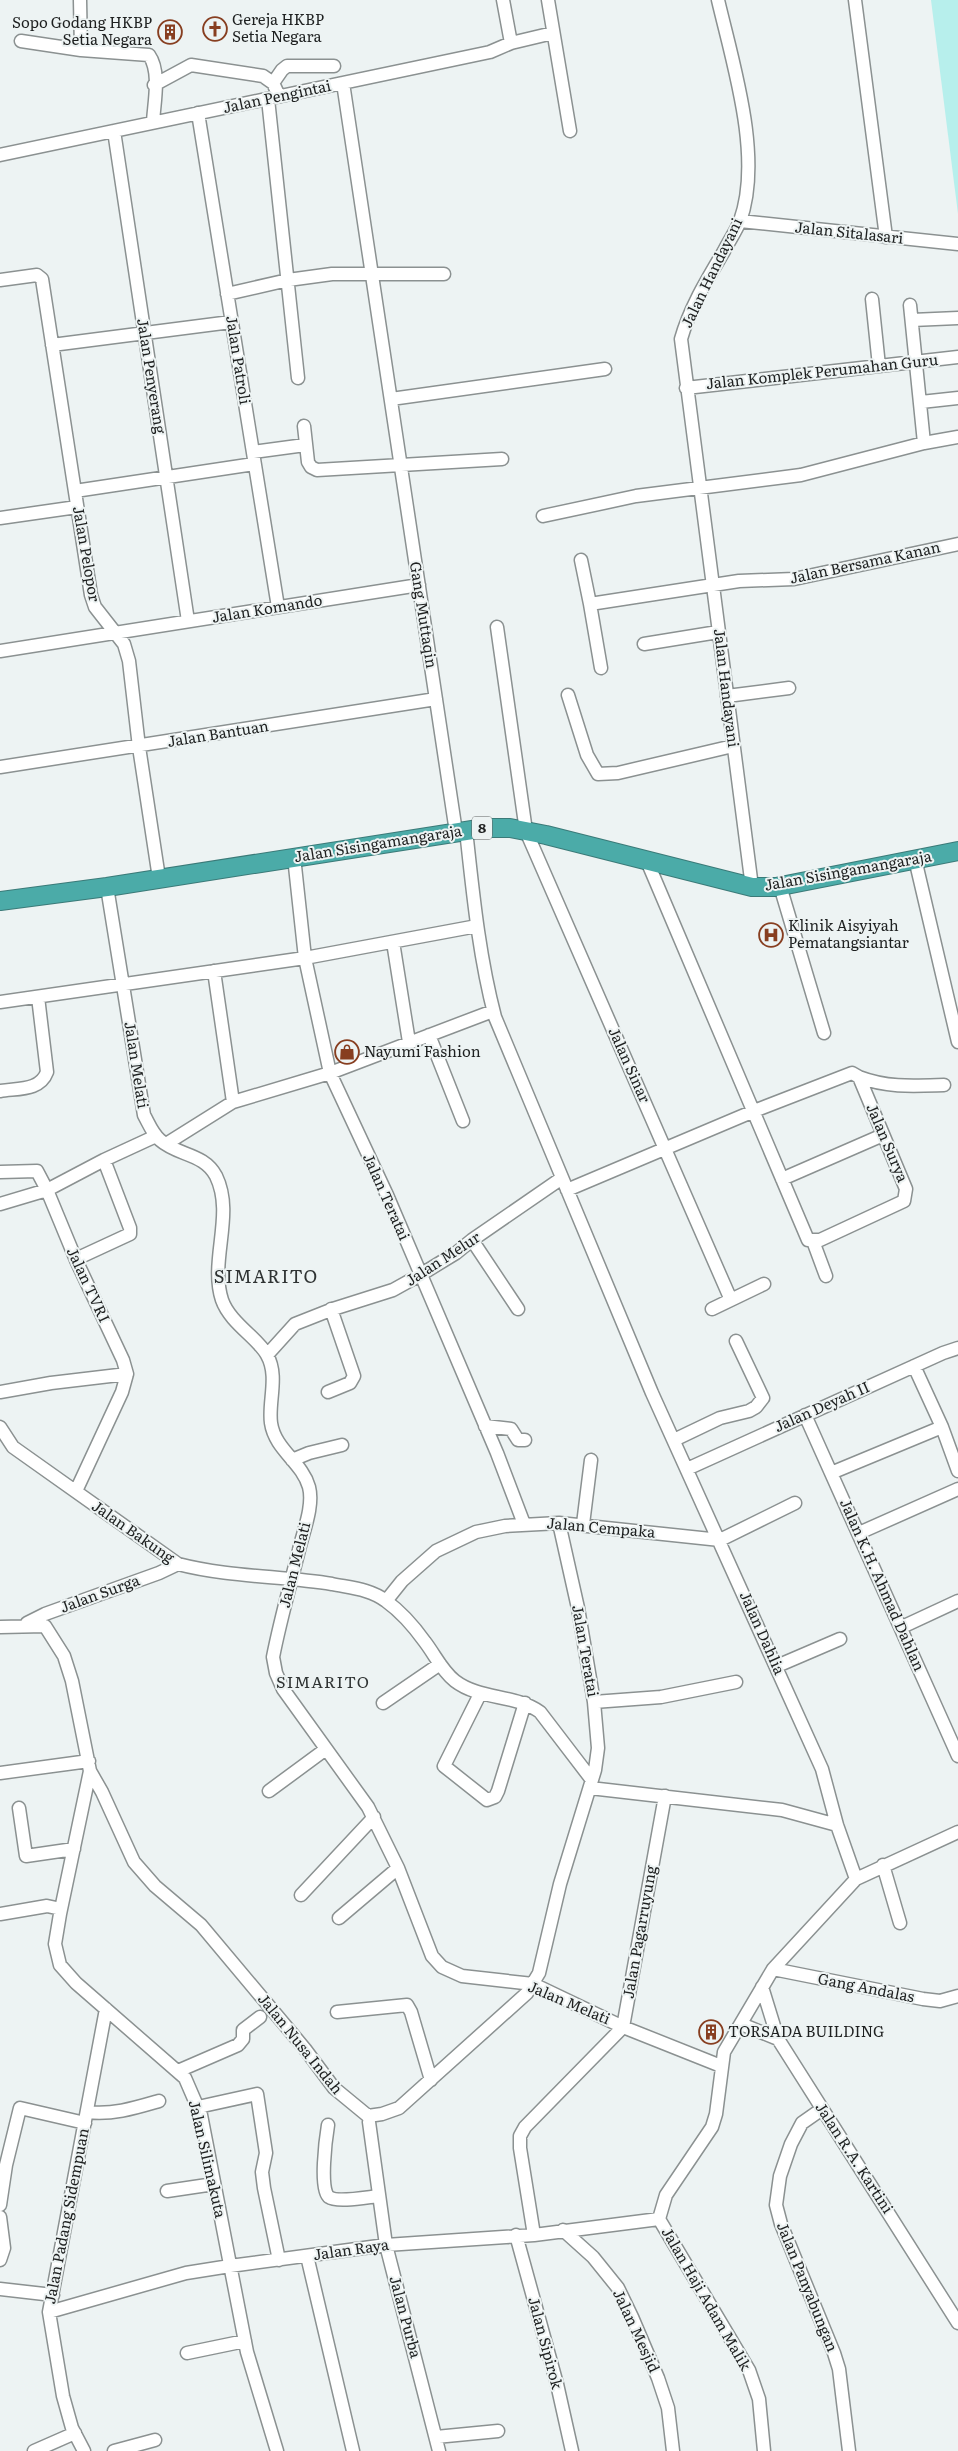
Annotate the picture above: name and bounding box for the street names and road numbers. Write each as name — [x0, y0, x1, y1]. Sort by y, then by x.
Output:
street label: Jalan Pengintai — [220, 73, 333, 118]
street label: Jalan Handayani — [674, 213, 747, 331]
street label: Jalan Sitalasari — [794, 214, 905, 249]
street label: Jalan Patroli — [221, 314, 258, 406]
street label: Jalan Penyerang — [132, 316, 173, 436]
street label: Jalan Komplek Perumahan Guru — [705, 347, 940, 394]
street label: Jalan Pelopor — [68, 504, 107, 603]
street label: Jalan Bersama Kanan — [787, 534, 942, 589]
street label: Gang Muttaqin — [405, 560, 444, 670]
street label: Jalan Komando — [210, 587, 324, 628]
street label: Jalan Handayani — [709, 627, 746, 749]
street label: Jalan Bantuan — [165, 713, 270, 752]
road number: 8 — [472, 816, 492, 840]
street label: Jalan Sisingamangaraja — [292, 818, 464, 867]
street label: Jalan Sisingamangaraja — [762, 843, 934, 896]
street label: Jalan Melati — [119, 1020, 156, 1110]
street label: Jalan Sinar — [603, 1023, 657, 1106]
street label: Jalan Surya — [861, 1099, 916, 1186]
street label: Jalan Teratai — [358, 1149, 417, 1244]
street label: Jalan Melur — [400, 1225, 484, 1291]
street label: Jalan TVRI — [62, 1243, 117, 1326]
street label: Jalan Deyah II — [770, 1374, 873, 1437]
street label: Jalan Bakung — [88, 1494, 180, 1568]
street label: Jalan K.H. Ahmad Dahlan — [835, 1495, 932, 1674]
street label: Jalan Cempaka — [546, 1510, 657, 1543]
street label: Jalan Melati — [272, 1519, 315, 1610]
street label: Jalan Surga — [56, 1567, 143, 1618]
street label: Jalan Dahlia — [735, 1587, 792, 1679]
street label: Jalan Teratai — [567, 1603, 606, 1699]
street label: Jalan Pagarruyung — [616, 1863, 662, 2000]
street label: Gang Andalas — [816, 1966, 917, 2007]
street label: Jalan Melati — [525, 1974, 614, 2029]
street label: Jalan Nusa Indah — [253, 1988, 349, 2099]
street label: Jalan Silimakuta — [184, 2097, 233, 2221]
street label: Jalan R.A. Kartini — [811, 2097, 900, 2217]
street label: Jalan Padang Sidempuan — [37, 2126, 94, 2306]
street label: Jalan Panyabungan — [772, 2218, 845, 2355]
street label: Jalan Haji Adam Malik — [657, 2222, 758, 2375]
street label: Jalan Raya — [311, 2232, 391, 2265]
street label: Jalan Purba — [384, 2273, 429, 2361]
street label: Jalan Mesjid — [608, 2285, 667, 2376]
street label: Jalan Sipirok — [523, 2294, 570, 2392]

